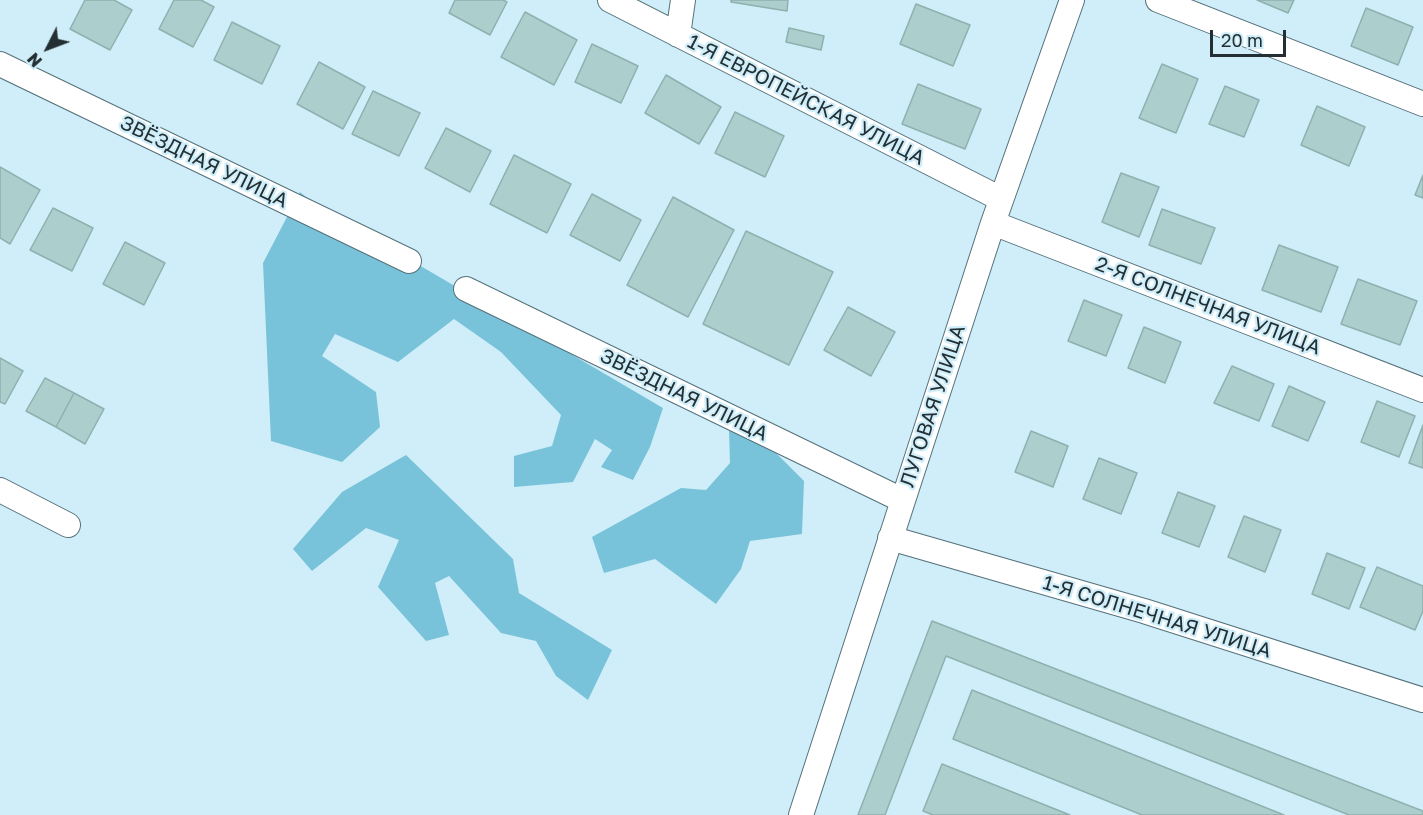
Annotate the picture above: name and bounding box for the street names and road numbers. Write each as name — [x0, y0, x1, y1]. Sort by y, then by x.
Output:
street label: 1-Я ЕВРОПЕЙСКАЯ УЛИЦА — [683, 30, 929, 170]
street label: ЗВЁЗДНАЯ УЛИЦА — [116, 111, 292, 213]
street label: 2-Я СОЛНЕЧНАЯ УЛИЦА — [1092, 252, 1324, 360]
street label: ЛУГОВАЯ УЛИЦА — [895, 322, 971, 490]
street label: ЗВЁЗДНАЯ УЛИЦА — [596, 344, 772, 446]
street label: 1-Я СОЛНЕЧНАЯ УЛИЦА — [1040, 571, 1274, 663]

